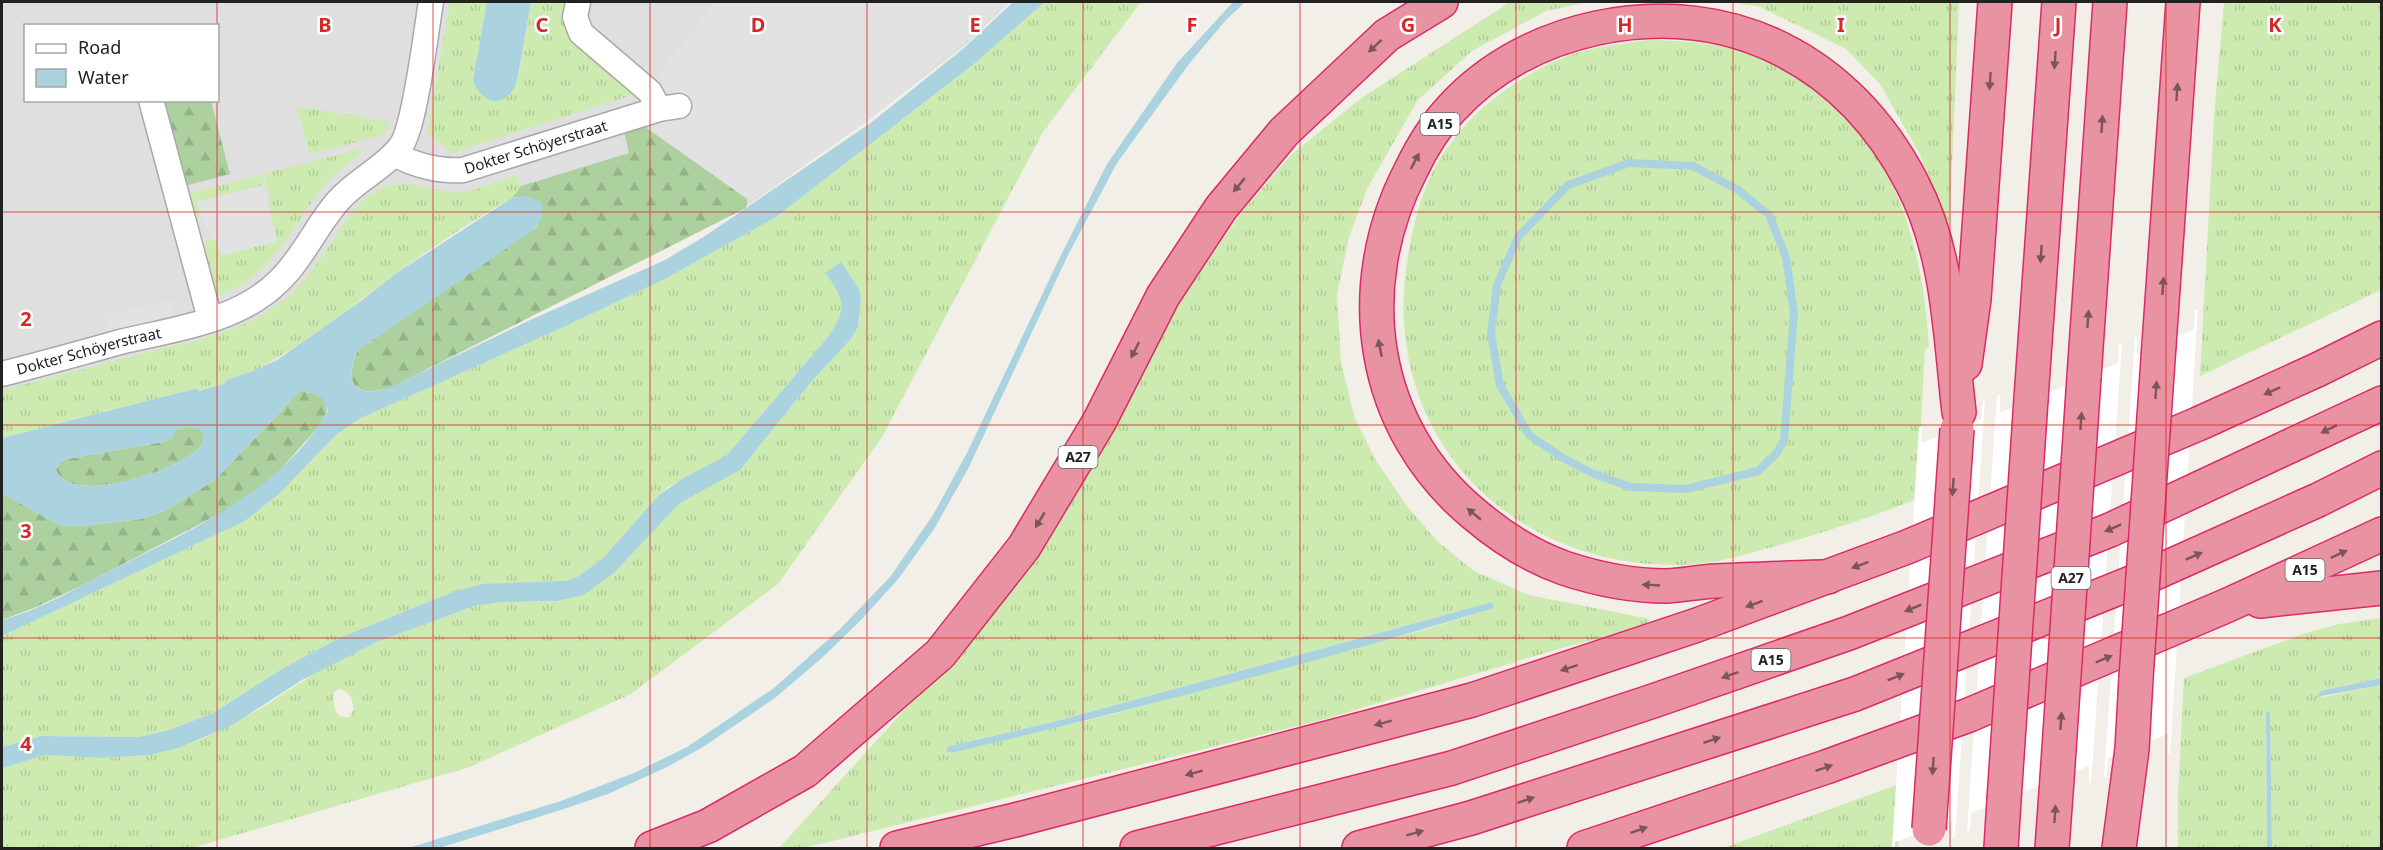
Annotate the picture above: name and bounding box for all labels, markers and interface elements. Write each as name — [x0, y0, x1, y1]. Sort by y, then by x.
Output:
text: B — [318, 11, 332, 38]
text: C — [536, 11, 549, 38]
text: D — [751, 11, 765, 38]
text: E — [969, 11, 981, 38]
text: F — [1187, 11, 1197, 38]
text: G — [1401, 11, 1415, 38]
text: H — [1617, 11, 1633, 38]
text: I — [1837, 11, 1845, 38]
text: J — [2053, 11, 2061, 38]
text: K — [2268, 11, 2282, 38]
legend — [24, 24, 219, 102]
text: Road — [78, 35, 121, 59]
one-way arrow — [1368, 39, 1383, 52]
one-way arrow — [2050, 50, 2060, 69]
text: Water — [78, 65, 129, 89]
one-way arrow — [1985, 71, 1994, 90]
one-way arrow — [2172, 82, 2182, 101]
road number: A15 — [1420, 113, 1460, 135]
street label: Dokter Schöyerstraat — [462, 115, 610, 178]
one-way arrow — [2097, 115, 2107, 134]
one-way arrow — [1410, 152, 1420, 169]
one-way arrow — [1233, 177, 1246, 193]
one-way arrow — [2037, 245, 2046, 264]
one-way arrow — [2159, 277, 2168, 296]
text: 2 — [20, 305, 32, 332]
one-way arrow — [2084, 309, 2093, 328]
street label: Dokter Schöyerstraat — [14, 322, 163, 379]
one-way arrow — [1375, 339, 1384, 358]
one-way arrow — [1131, 341, 1140, 358]
one-way arrow — [2152, 380, 2161, 399]
one-way arrow — [2263, 386, 2281, 396]
one-way arrow — [2076, 412, 2086, 431]
one-way arrow — [2320, 424, 2337, 433]
road number: A27 — [1058, 446, 1098, 468]
one-way arrow — [1948, 478, 1958, 497]
one-way arrow — [1467, 508, 1482, 521]
one-way arrow — [1035, 512, 1046, 528]
text: 3 — [20, 517, 32, 544]
one-way arrow — [2104, 523, 2122, 533]
one-way arrow — [2330, 550, 2347, 559]
one-way arrow — [2185, 551, 2203, 561]
road number: A15 — [2286, 559, 2324, 581]
one-way arrow — [1851, 560, 1869, 570]
road number: A27 — [2052, 567, 2090, 589]
one-way arrow — [1642, 580, 1661, 589]
one-way arrow — [1745, 600, 1763, 610]
one-way arrow — [1904, 603, 1922, 613]
road number: A15 — [1752, 649, 1790, 671]
one-way arrow — [2095, 654, 2113, 663]
one-way arrow — [1560, 663, 1578, 673]
one-way arrow — [1721, 670, 1739, 680]
one-way arrow — [1888, 672, 1906, 682]
one-way arrow — [2056, 711, 2066, 730]
one-way arrow — [1374, 719, 1392, 729]
text: 4 — [20, 730, 32, 757]
one-way arrow — [1703, 735, 1721, 744]
one-way arrow — [1929, 756, 1938, 775]
one-way arrow — [1815, 762, 1833, 772]
one-way arrow — [1185, 769, 1203, 778]
one-way arrow — [1517, 795, 1535, 805]
one-way arrow — [2050, 804, 2059, 823]
one-way arrow — [1630, 825, 1648, 834]
one-way arrow — [1406, 828, 1424, 838]

